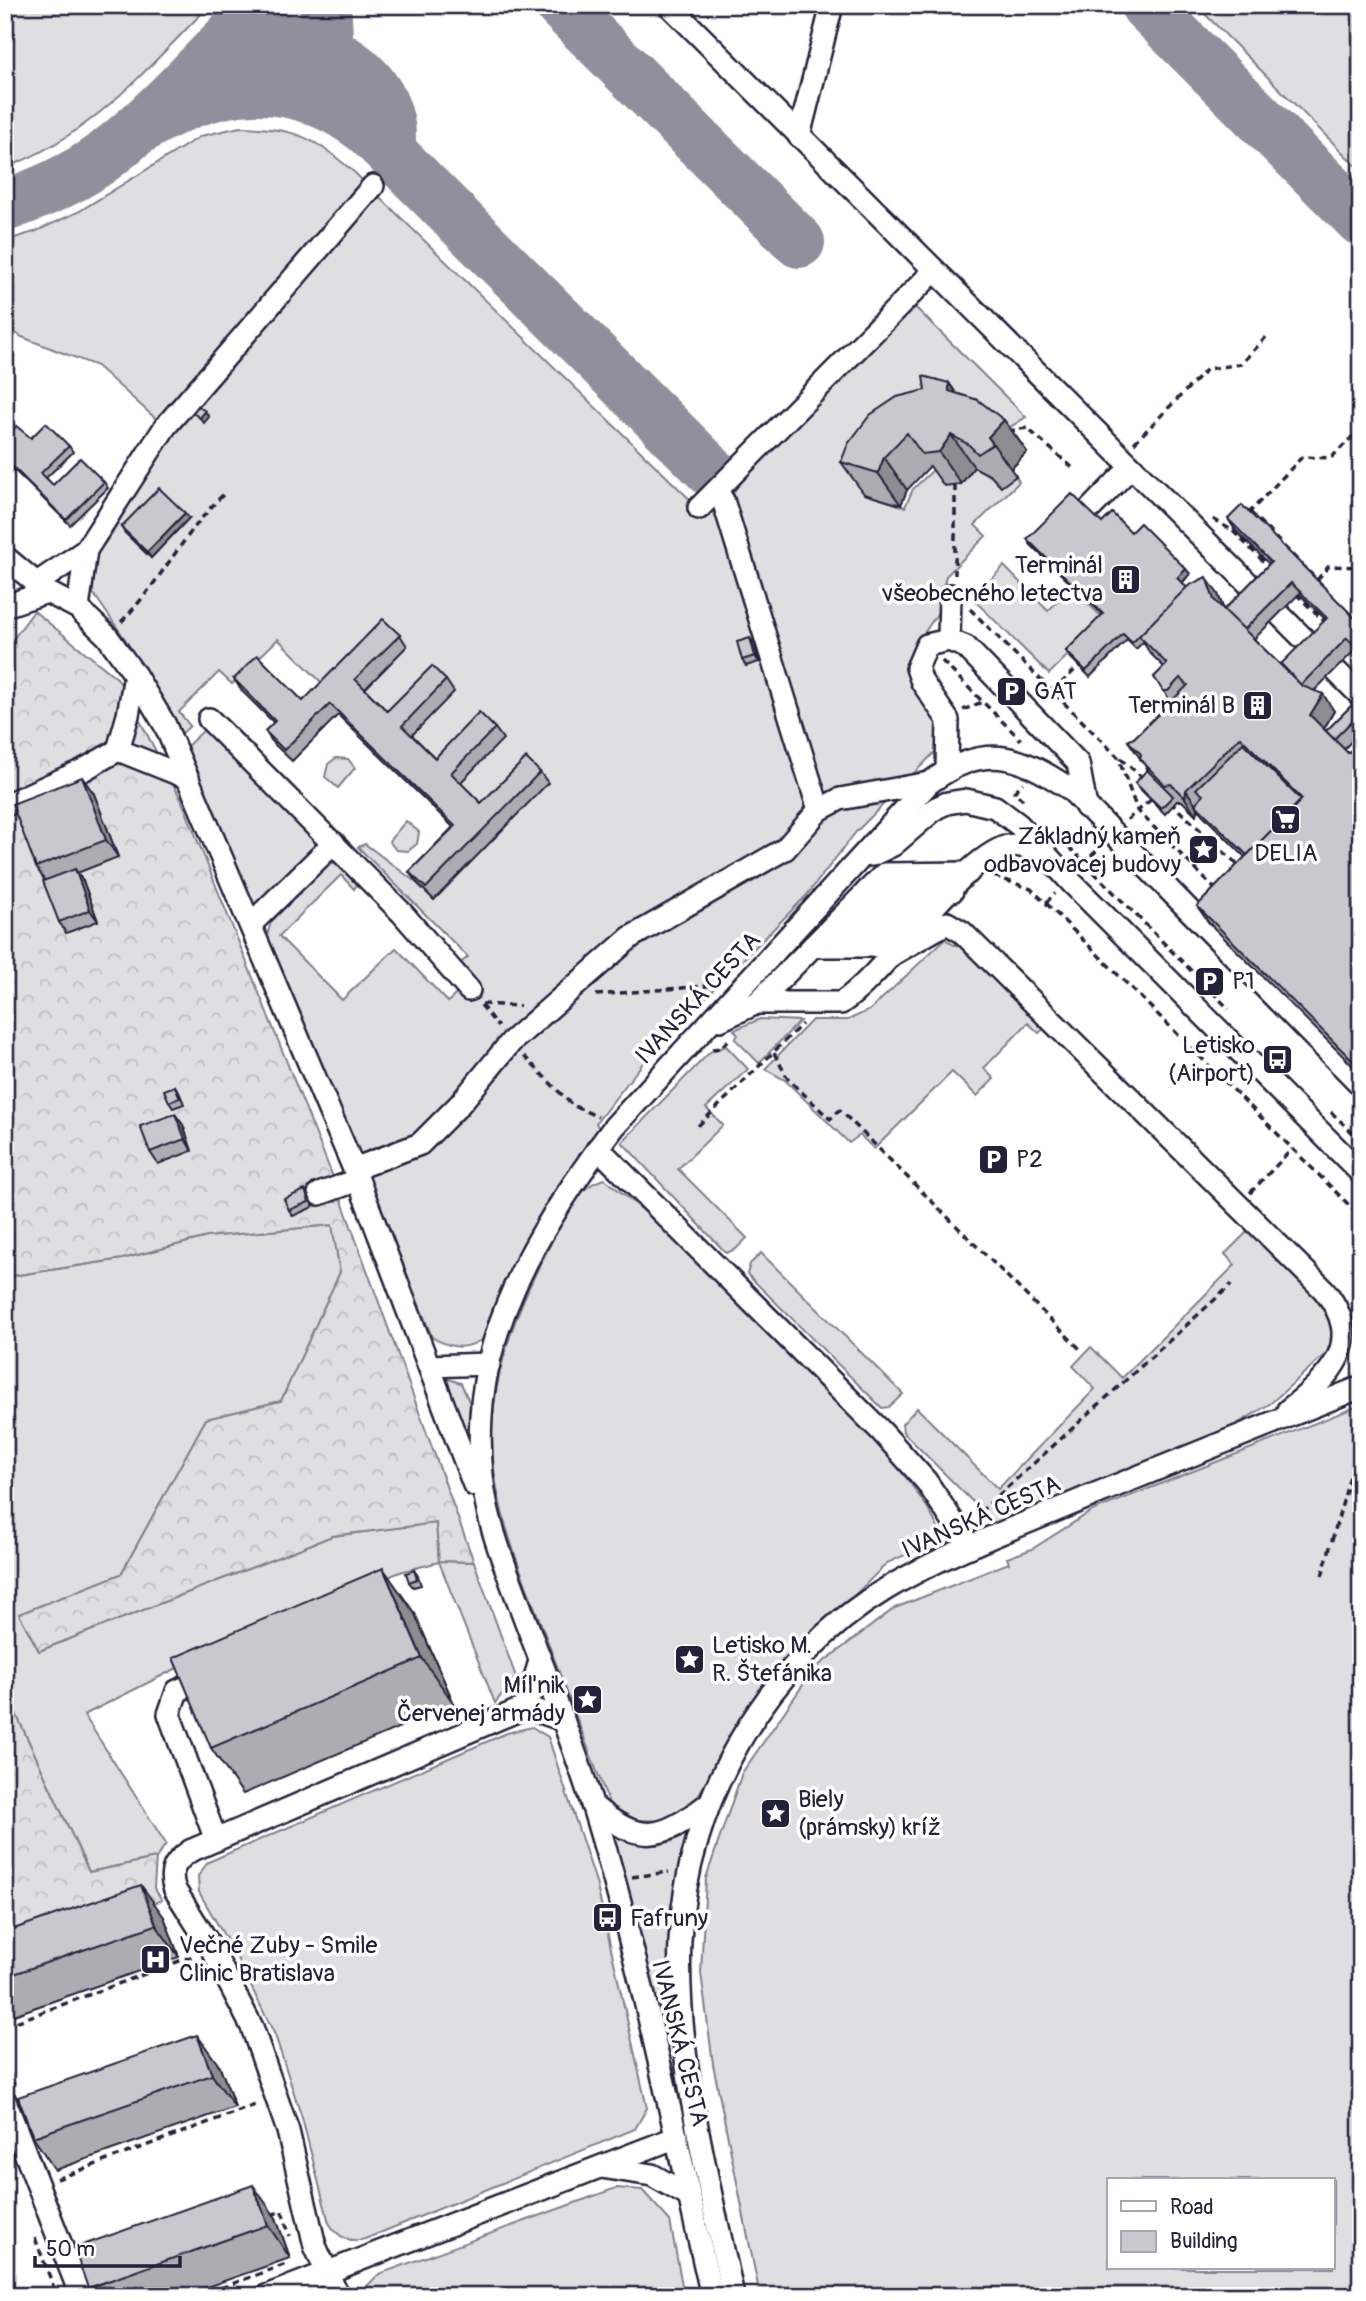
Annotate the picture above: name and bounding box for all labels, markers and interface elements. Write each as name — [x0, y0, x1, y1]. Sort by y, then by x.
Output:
place label: Terminál všeobecného letectva — [881, 551, 1103, 608]
building icon: Terminál všeobecného letectva — [1109, 562, 1143, 596]
parking icon: GAT — [994, 674, 1028, 708]
place label: GAT — [1034, 677, 1077, 706]
building icon: Terminál B — [1241, 688, 1275, 722]
place label: Terminál B — [1128, 691, 1235, 720]
supermarket icon: DELIA — [1269, 802, 1303, 836]
place label: Základný kameň odbavovacej budovy — [984, 822, 1181, 879]
place icon: Základný kameň odbavovacej budovy — [1187, 833, 1221, 867]
place label: DELIA — [1254, 839, 1318, 868]
street label: IVANSKÁ CESTA — [629, 926, 767, 1070]
parking icon: P1 — [1192, 964, 1226, 998]
place label: P1 — [1232, 967, 1255, 996]
place label: Letisko (Airport) — [1168, 1031, 1255, 1088]
bus stop icon: Letisko (Airport) — [1261, 1042, 1295, 1076]
parking icon: P2 — [976, 1142, 1010, 1176]
place label: P2 — [1016, 1145, 1043, 1174]
street label: IVANSKÁ CESTA — [897, 1469, 1065, 1565]
place label: Letisko M. R. Štefánika — [712, 1631, 832, 1688]
place icon: Letisko M. R. Štefánika — [672, 1642, 706, 1676]
place label: Míľnik Červenej armády — [397, 1671, 565, 1728]
place icon: Míľnik Červenej armády — [571, 1682, 605, 1716]
place label: Biely (prámsky) kríž — [798, 1785, 940, 1842]
place icon: Biely (prámsky) kríž — [758, 1796, 792, 1830]
bus stop icon: Fafruny — [590, 1901, 624, 1935]
place label: Fafruny — [630, 1904, 708, 1933]
place label: Večné Zuby - Smile Clinic Bratislava — [179, 1931, 378, 1988]
hospital icon: Večné Zuby - Smile Clinic Bratislava — [139, 1942, 173, 1976]
street label: IVANSKÁ CESTA — [645, 1957, 715, 2129]
legend — [1107, 2178, 1334, 2270]
text: Road — [1170, 2194, 1214, 2221]
scale bar — [35, 2224, 180, 2268]
text: Building — [1170, 2228, 1237, 2255]
text: 50 m — [46, 2236, 95, 2263]

